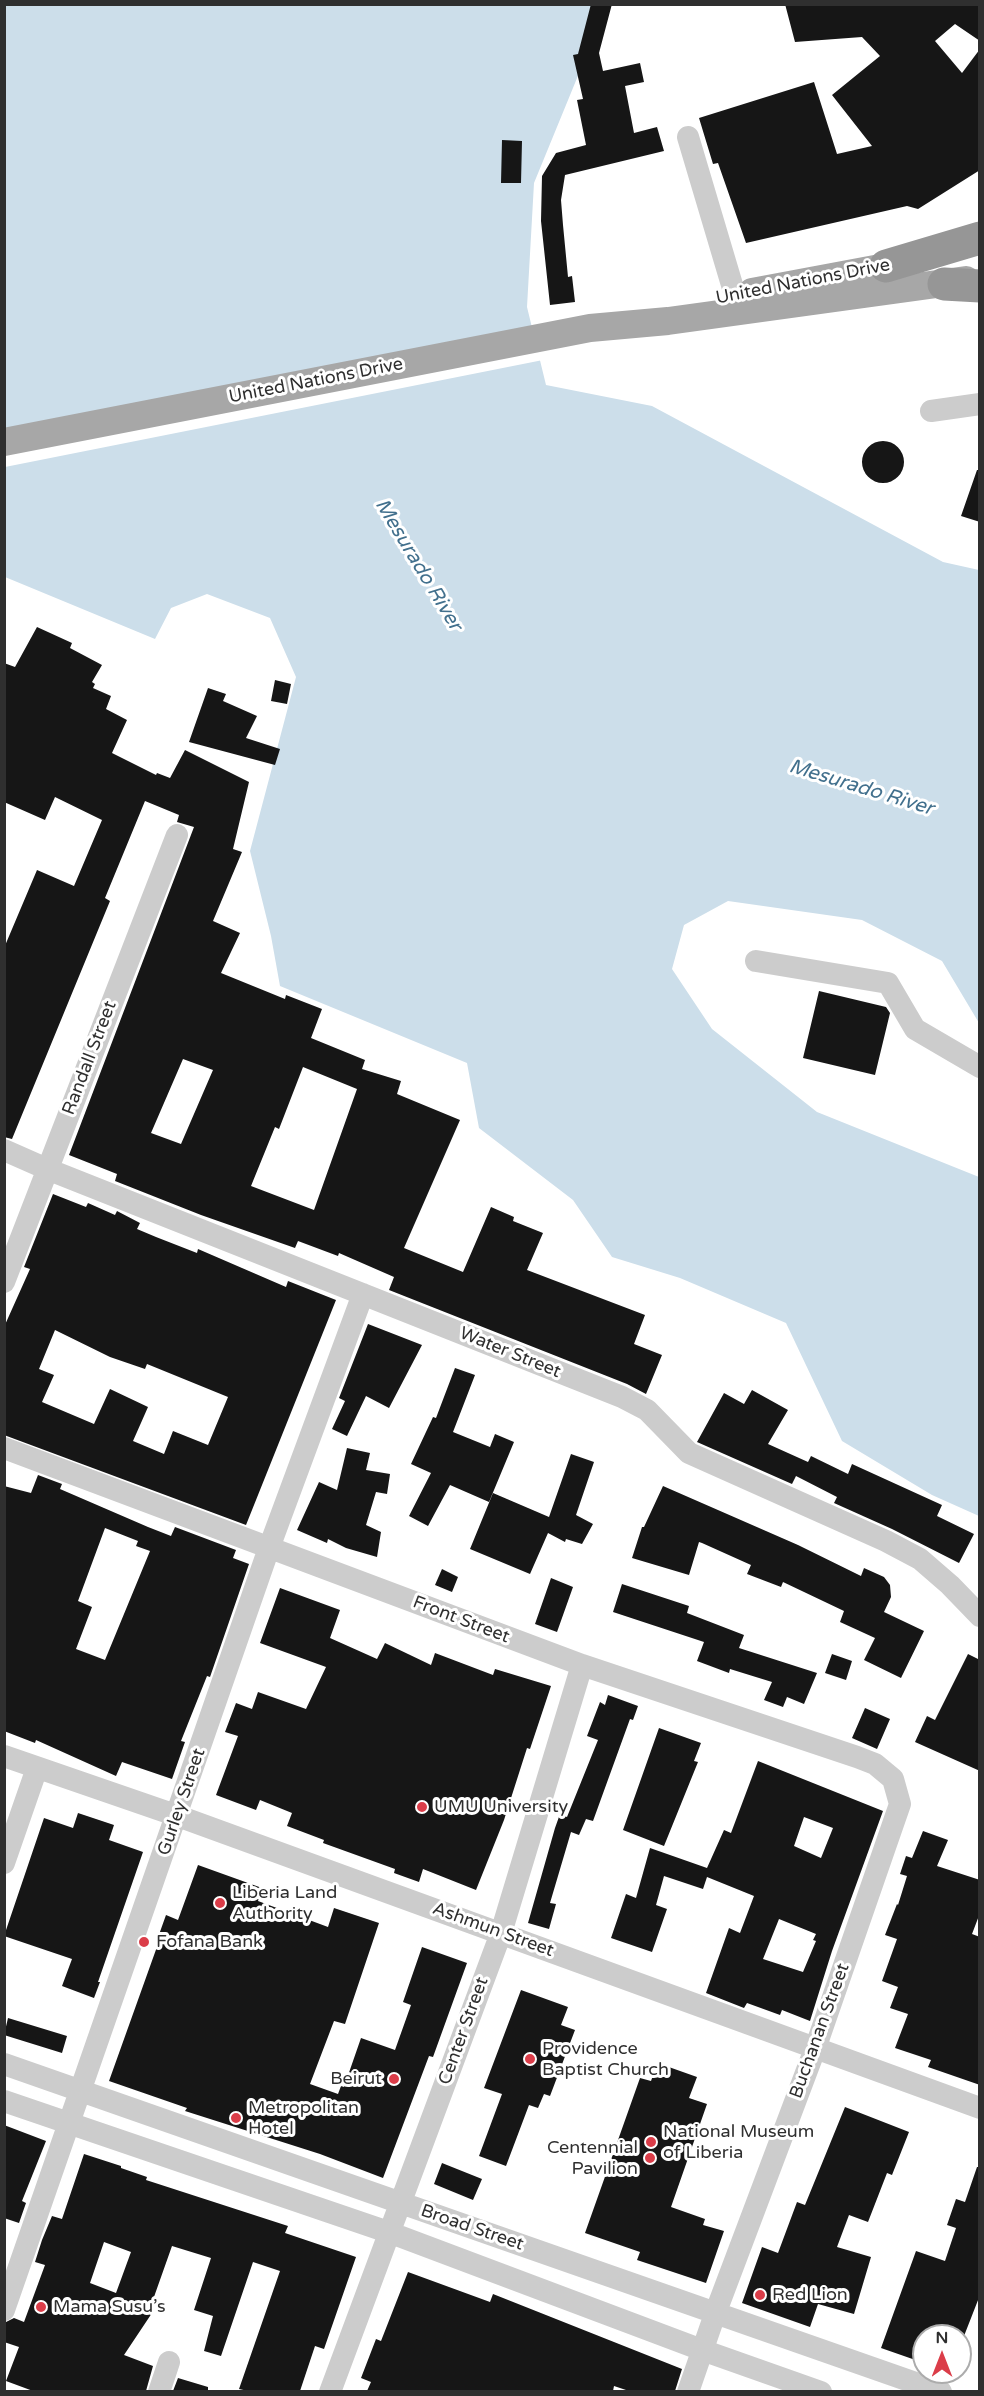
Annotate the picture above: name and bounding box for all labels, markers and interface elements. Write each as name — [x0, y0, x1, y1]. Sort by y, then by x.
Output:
street label: United Nations Drive — [714, 255, 892, 309]
street label: United Nations Drive — [227, 354, 405, 408]
water label: Mesurado River — [369, 495, 467, 635]
water label: Mesurado River — [786, 755, 936, 821]
street label: Randall Street — [58, 998, 122, 1118]
street label: Water Street — [456, 1323, 564, 1383]
street label: Front Street — [410, 1592, 512, 1648]
street label: Gurley Street — [154, 1746, 210, 1858]
place label: UMU University — [434, 1796, 568, 1818]
marker: UMU University — [415, 1800, 429, 1814]
place label: Liberia Land Authority — [232, 1882, 337, 1924]
marker: Liberia Land Authority — [213, 1896, 227, 1910]
street label: Ashmun Street — [429, 1898, 557, 1962]
place label: Fofana Bank — [156, 1931, 263, 1953]
marker: Fofana Bank — [137, 1935, 151, 1949]
street label: Buchanan Street — [786, 1961, 854, 2101]
street label: Center Street — [435, 1974, 493, 2088]
place label: Providence Baptist Church — [542, 2038, 669, 2080]
marker: Providence Baptist Church — [523, 2052, 537, 2066]
place label: Beirut — [330, 2068, 382, 2090]
marker: Beirut — [387, 2072, 401, 2086]
place label: Metropolitan Hotel — [248, 2097, 359, 2140]
marker: Metropolitan Hotel — [229, 2111, 243, 2125]
place label: National Museum of Liberia — [663, 2121, 814, 2164]
marker: National Museum of Liberia — [644, 2135, 658, 2149]
place label: Centennial Pavilion — [547, 2137, 638, 2180]
marker: Centennial Pavilion — [643, 2151, 657, 2165]
street label: Broad Street — [418, 2200, 526, 2256]
place label: Red Lion — [772, 2284, 848, 2306]
marker: Red Lion — [753, 2288, 767, 2302]
place label: Mama Susu’s — [53, 2296, 166, 2318]
marker: Mama Susu’s — [34, 2300, 48, 2314]
north arrow — [912, 2324, 972, 2384]
text: N — [936, 2328, 948, 2348]

